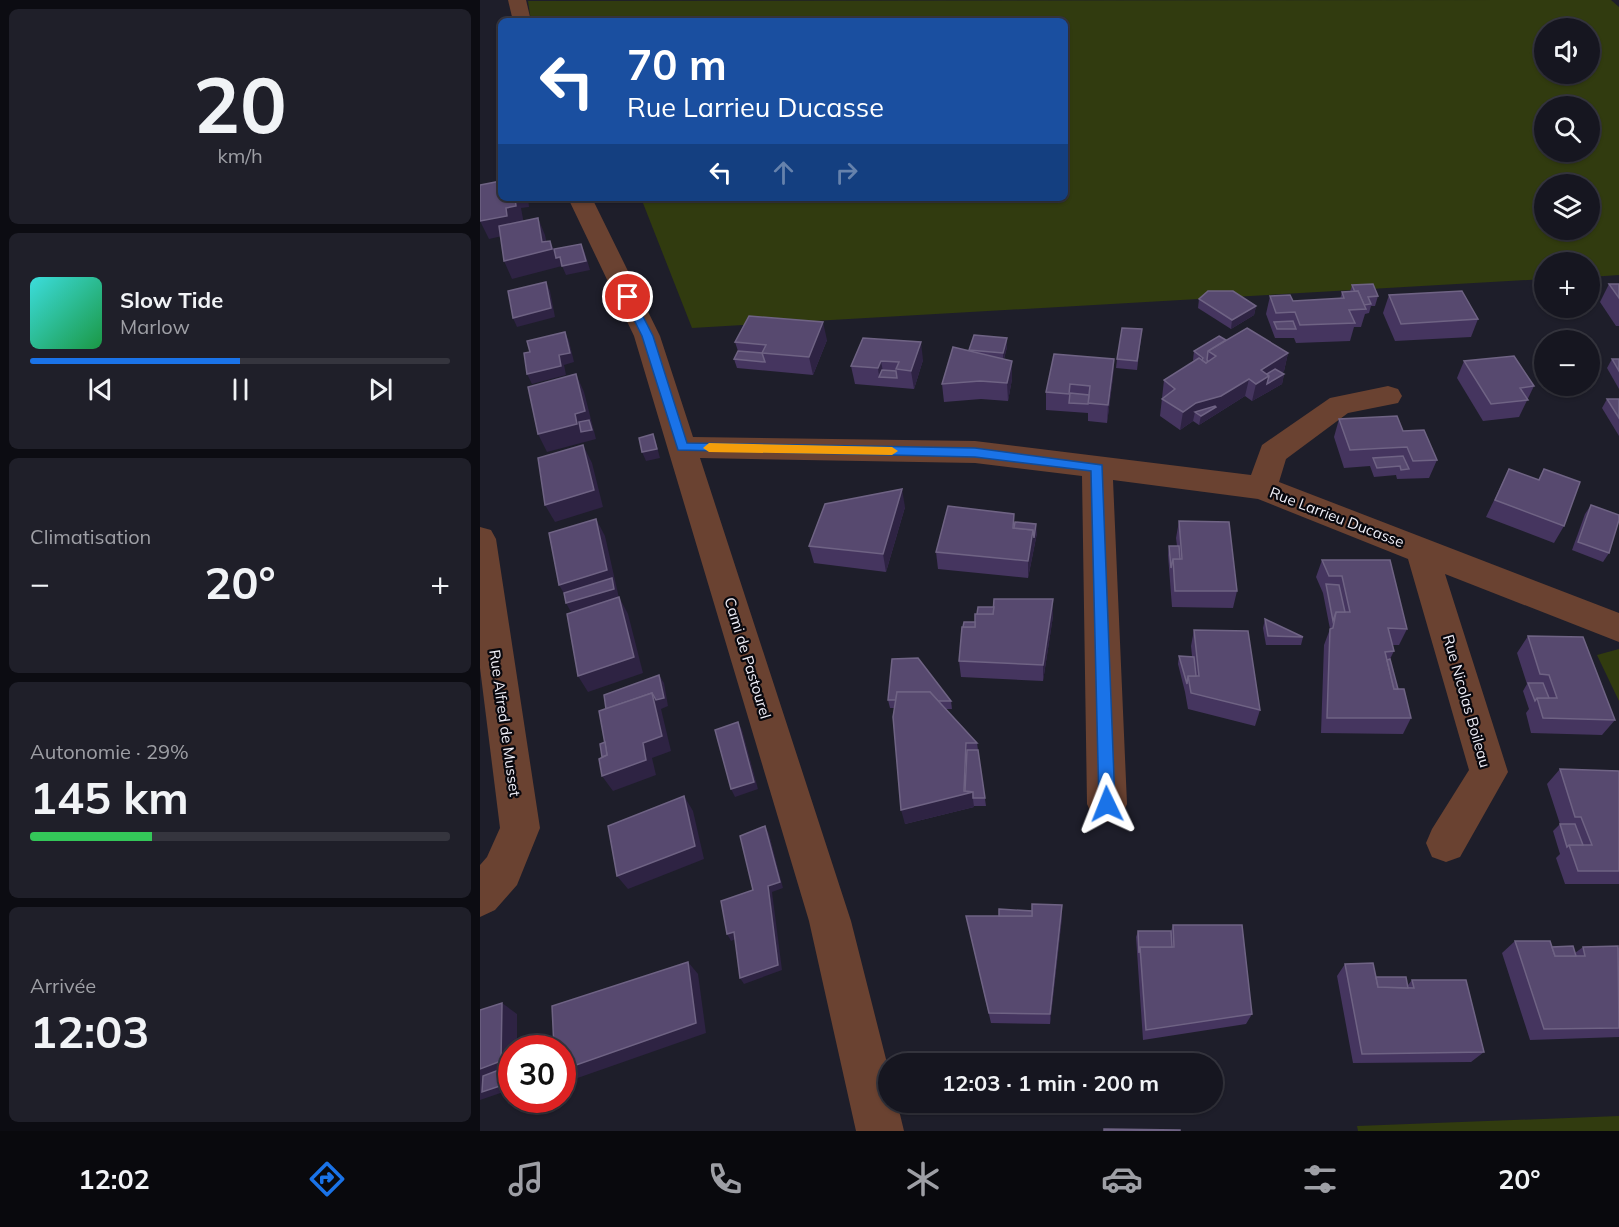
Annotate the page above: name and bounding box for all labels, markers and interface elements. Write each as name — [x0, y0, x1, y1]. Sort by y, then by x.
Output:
map controls — [1534, 18, 1600, 396]
button: sound — [1534, 18, 1600, 84]
text: 70 m — [627, 38, 727, 91]
icon: left — [528, 42, 606, 120]
text: 20 — [193, 55, 287, 153]
text: Rue Larrieu Ducasse — [627, 90, 884, 124]
button: search — [1534, 96, 1600, 162]
text: km/h — [217, 143, 263, 168]
icon: left — [704, 156, 737, 189]
icon: ahead — [767, 156, 800, 189]
icon: right — [830, 156, 863, 189]
button: layers — [1534, 174, 1600, 240]
button: + — [1534, 252, 1600, 318]
pin — [602, 271, 653, 322]
icon: arrive — [611, 280, 644, 313]
text: Slow Tide — [120, 286, 223, 314]
text: Marlow — [120, 314, 190, 339]
button: − — [1534, 330, 1600, 396]
icon: previous — [84, 373, 117, 406]
icon: pause — [224, 373, 257, 406]
icon: next — [364, 373, 397, 406]
street label: Rue Larrieu Ducasse — [1267, 483, 1407, 551]
text: Climatisation — [30, 524, 151, 549]
text: 20° — [204, 554, 276, 610]
text: − — [30, 562, 50, 603]
text: + — [430, 562, 450, 603]
street label: Cami de Pastourel — [720, 595, 776, 721]
street label: Rue Nicolas Boileau — [1439, 632, 1495, 770]
street label: Rue Alfred de Musset — [485, 648, 525, 798]
text: Autonomie · 29% — [30, 739, 189, 764]
text: 145 km — [30, 769, 189, 825]
position arrow — [1075, 772, 1139, 836]
text: Arrivée — [30, 973, 96, 998]
text: 12:03 — [30, 1003, 149, 1059]
speed limit sign: 30 — [498, 1035, 576, 1113]
text: 12:03 · 1 min · 200 m — [942, 1069, 1159, 1097]
icon: directions — [306, 1158, 348, 1200]
icon: music — [505, 1158, 547, 1200]
icon: phone — [704, 1158, 746, 1200]
icon: climate — [902, 1158, 944, 1200]
icon: car — [1101, 1158, 1143, 1200]
icon: filters — [1299, 1158, 1341, 1200]
text: 12:02 — [78, 1162, 150, 1196]
text: 20° — [1498, 1162, 1541, 1196]

